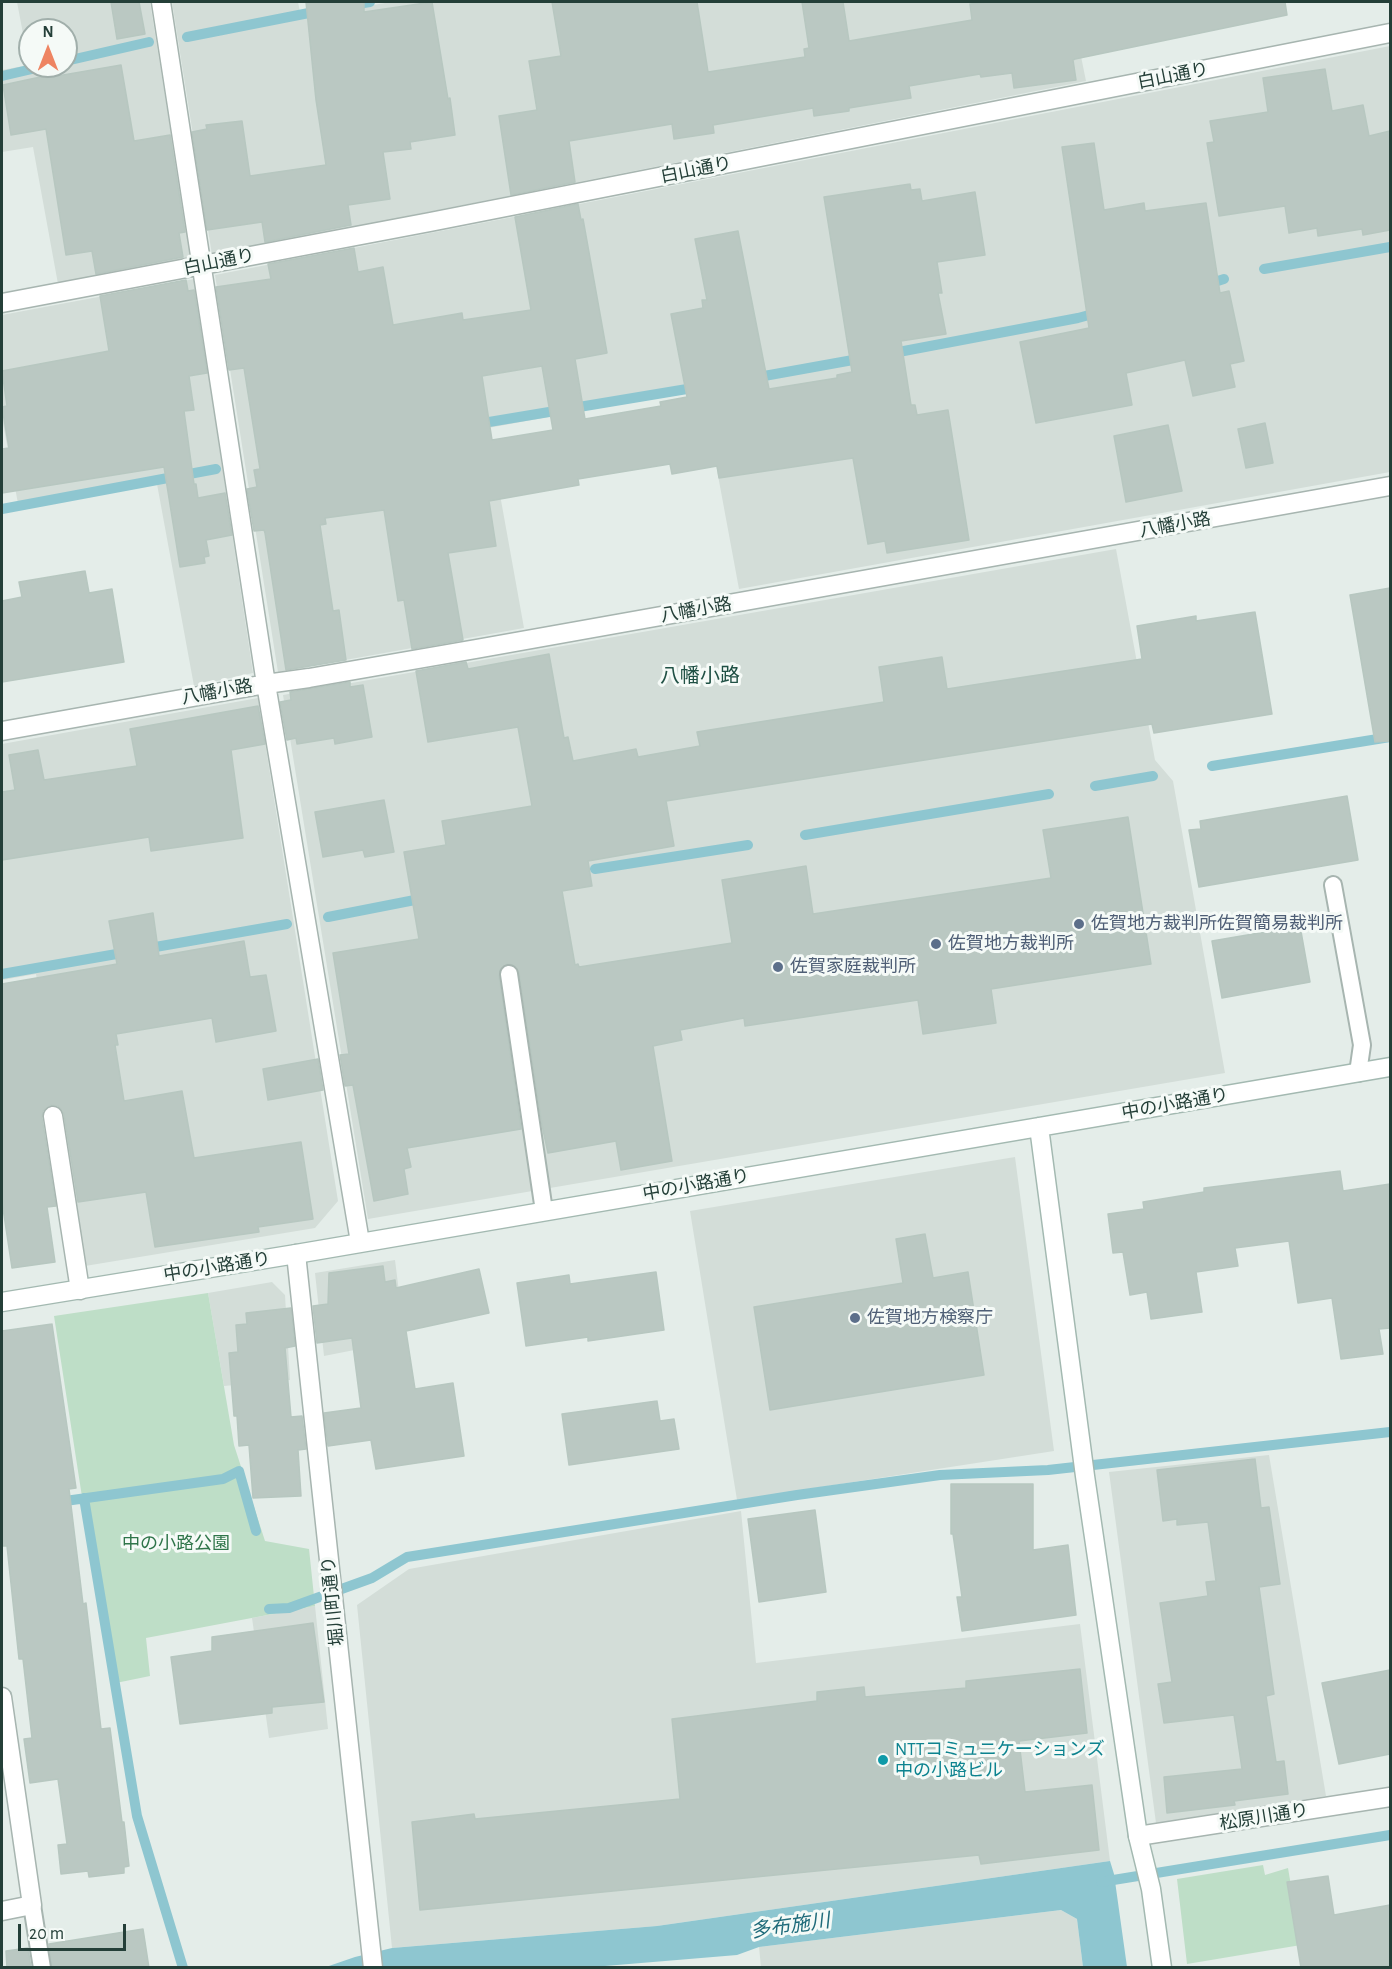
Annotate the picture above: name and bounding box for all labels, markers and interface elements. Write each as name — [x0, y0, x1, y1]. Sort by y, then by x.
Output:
north arrow — [18, 18, 78, 78]
text: N — [42, 24, 54, 40]
street label: 白山通り — [1136, 59, 1210, 93]
street label: 白山通り — [659, 153, 733, 187]
street label: 白山通り — [182, 245, 256, 279]
street label: 八幡小路 — [1138, 508, 1212, 542]
street label: 八幡小路 — [659, 593, 733, 627]
district label: 八幡小路 — [660, 664, 740, 688]
street label: 八幡小路 — [180, 675, 254, 709]
place label: 佐賀地方裁判所佐賀簡易裁判所 — [1091, 913, 1343, 935]
marker: 佐賀地方裁判所佐賀簡易裁判所 — [1072, 917, 1086, 931]
place label: 佐賀地方裁判所 — [948, 933, 1074, 955]
marker: 佐賀地方裁判所 — [929, 937, 943, 951]
place label: 佐賀家庭裁判所 — [790, 956, 916, 978]
marker: 佐賀家庭裁判所 — [771, 960, 785, 974]
street label: 中の小路通り — [1120, 1084, 1230, 1124]
street label: 中の小路通り — [641, 1165, 751, 1205]
street label: 中の小路通り — [162, 1248, 272, 1286]
place label: 佐賀地方検察庁 — [867, 1307, 993, 1329]
marker: 佐賀地方検察庁 — [848, 1311, 862, 1325]
park label: 中の小路公園 — [122, 1533, 230, 1555]
street label: 堀川町通り — [318, 1555, 348, 1647]
place label: NTTコミュニケーションズ 中の小路ビル — [895, 1739, 1105, 1782]
marker: NTTコミュニケーションズ 中の小路ビル — [876, 1753, 890, 1767]
street label: 松原川通り — [1218, 1799, 1310, 1835]
water label: 多布施川 — [749, 1909, 831, 1943]
scale bar — [21, 1912, 129, 1950]
text: 20 m — [29, 1925, 64, 1943]

